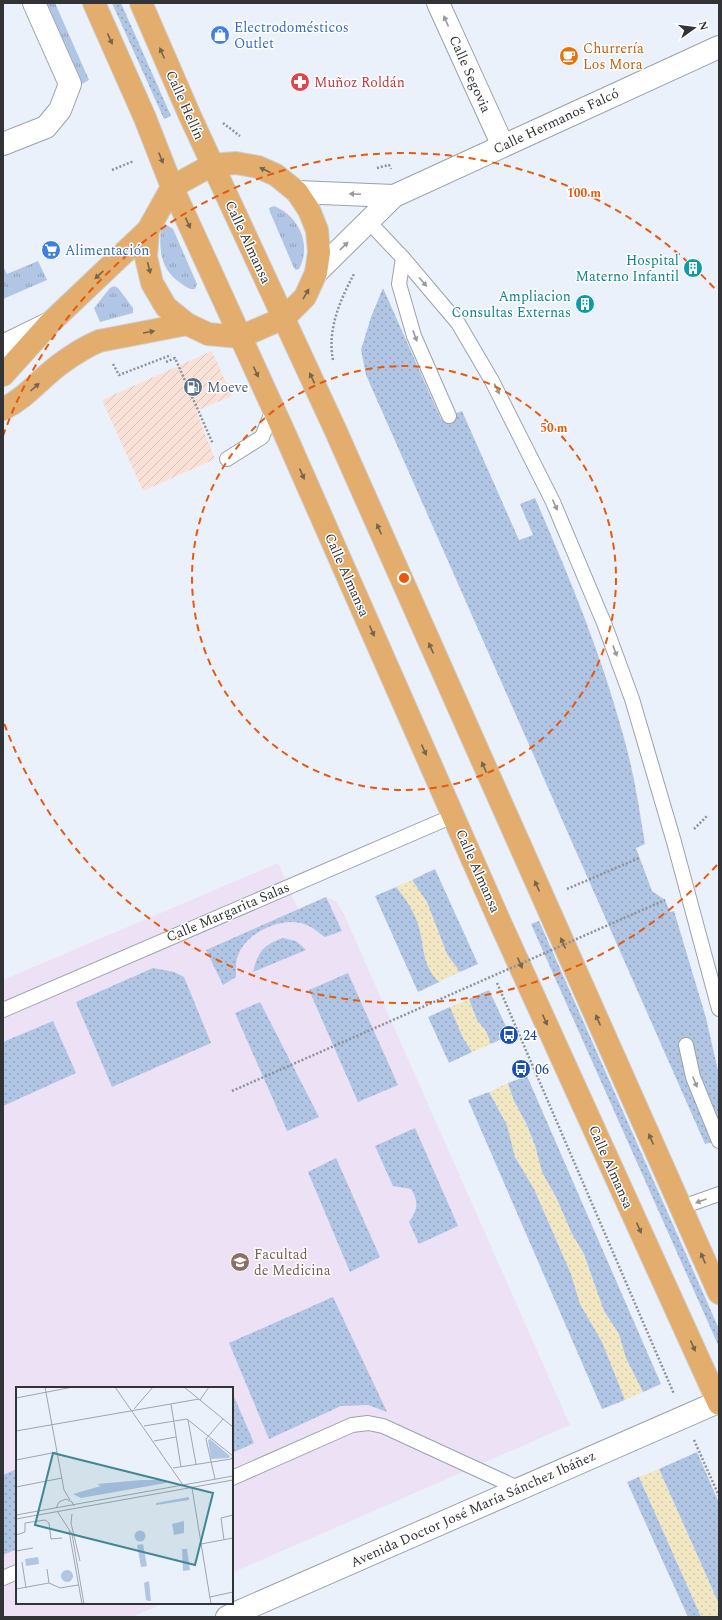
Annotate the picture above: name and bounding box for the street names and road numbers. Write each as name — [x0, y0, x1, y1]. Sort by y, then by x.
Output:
street label: Calle Segovia — [444, 32, 497, 116]
street label: Calle Hellín — [160, 67, 210, 143]
street label: Calle Hermanos Falcó — [490, 83, 622, 159]
street label: Calle Almansa — [220, 197, 277, 287]
street label: Calle Almansa — [319, 530, 375, 620]
street label: Calle Almansa — [450, 826, 506, 916]
street label: Calle Margarita Salas — [163, 876, 293, 948]
street label: Calle Almansa — [583, 1122, 639, 1212]
street label: Avenida Doctor José María Sánchez Ibáñez — [347, 1445, 599, 1573]

